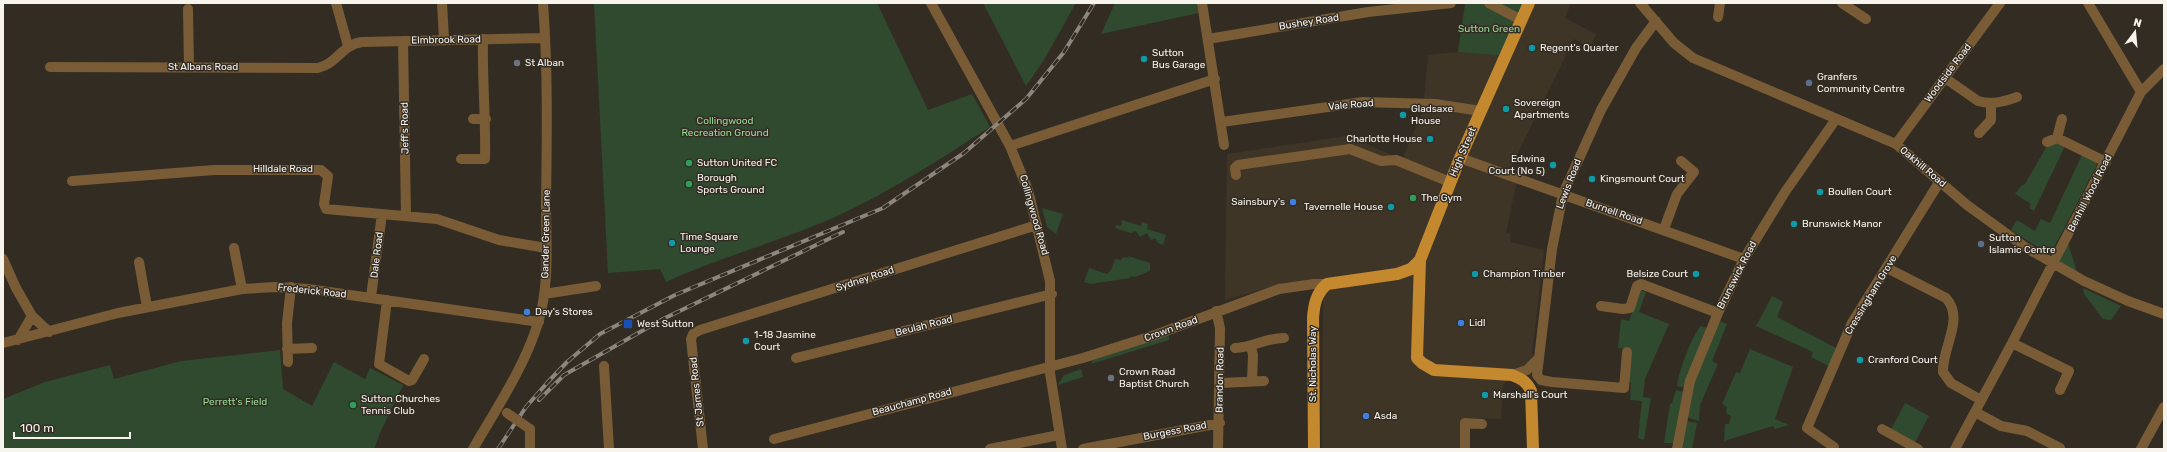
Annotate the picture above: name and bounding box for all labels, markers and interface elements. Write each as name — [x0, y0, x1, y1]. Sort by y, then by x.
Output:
street label: Bushey Road — [1278, 11, 1340, 33]
north arrow — [2115, 12, 2155, 52]
text: N — [2132, 16, 2143, 30]
park label: Sutton Green — [1458, 23, 1520, 35]
street label: Elmbrook Road — [411, 33, 481, 47]
street label: Woodside Road — [1922, 41, 1974, 105]
place label: Regent's Quarter — [1540, 42, 1619, 54]
marker: Regent's Quarter — [1527, 43, 1537, 53]
place label: Sutton Bus Garage — [1152, 47, 1206, 71]
marker: Sutton Bus Garage — [1139, 54, 1149, 64]
place label: St Alban — [525, 57, 564, 69]
marker: St Alban — [512, 58, 522, 68]
street label: St Albans Road — [168, 61, 238, 73]
place label: Granfers Community Centre — [1817, 71, 1905, 95]
marker: Granfers Community Centre — [1804, 78, 1814, 88]
street label: Vale Road — [1328, 97, 1374, 113]
place label: Sovereign Apartments — [1514, 97, 1569, 121]
street label: Jeff's Road — [399, 102, 411, 154]
place label: Gladsaxe House — [1411, 103, 1454, 127]
marker: Sovereign Apartments — [1501, 104, 1511, 114]
marker: Gladsaxe House — [1398, 110, 1408, 120]
park label: Collingwood Recreation Ground — [681, 115, 769, 139]
street label: High Street — [1447, 125, 1479, 179]
place label: Charlotte House — [1346, 133, 1422, 145]
marker: Charlotte House — [1425, 134, 1435, 144]
street label: Oakhill Road — [1897, 144, 1949, 190]
street label: Benhill Wood Road — [2065, 152, 2115, 234]
place label: Edwina Court (No 5) — [1489, 153, 1545, 177]
place label: Sutton United FC — [697, 157, 777, 169]
street label: Lewis Road — [1554, 157, 1584, 211]
marker: Sutton United FC — [684, 158, 694, 168]
marker: Edwina Court (No 5) — [1548, 160, 1558, 170]
street label: Hilldale Road — [253, 163, 313, 175]
place label: Borough Sports Ground — [697, 172, 765, 196]
street label: Collingwood Road — [1017, 173, 1051, 257]
place label: Kingsmount Court — [1600, 173, 1685, 185]
marker: Kingsmount Court — [1587, 174, 1597, 184]
marker: Borough Sports Ground — [684, 179, 694, 189]
place label: Boullen Court — [1828, 186, 1892, 198]
marker: Boullen Court — [1815, 187, 1825, 197]
street label: Gander Green Lane — [539, 189, 553, 279]
place label: The Gym — [1421, 192, 1462, 204]
marker: The Gym — [1408, 193, 1418, 203]
place label: Sainsbury's — [1231, 196, 1285, 208]
marker: Sainsbury's — [1288, 197, 1298, 207]
street label: Burnell Road — [1584, 197, 1644, 227]
place label: Tavernelle House — [1304, 201, 1383, 213]
marker: Tavernelle House — [1386, 202, 1396, 212]
place label: Brunswick Manor — [1802, 218, 1882, 230]
marker: Brunswick Manor — [1789, 219, 1799, 229]
street label: Dale Road — [368, 231, 386, 279]
place label: Time Square Lounge — [680, 231, 739, 255]
place label: Sutton Islamic Centre — [1989, 232, 2056, 256]
marker: Time Square Lounge — [667, 238, 677, 248]
street label: Brunswick Road — [1715, 239, 1759, 311]
marker: Sutton Islamic Centre — [1976, 239, 1986, 249]
street label: Cressingham Grove — [1843, 253, 1900, 337]
street label: Sydney Road — [834, 264, 896, 294]
place label: Champion Timber — [1483, 268, 1565, 280]
place label: Belsize Court — [1627, 268, 1688, 280]
marker: Champion Timber — [1470, 269, 1480, 279]
marker: Belsize Court — [1691, 269, 1701, 279]
street label: Frederick Road — [277, 281, 347, 301]
place label: Day's Stores — [535, 306, 593, 318]
marker: Day's Stores — [522, 307, 532, 317]
street label: Beulah Road — [894, 313, 954, 339]
street label: Crown Road — [1143, 314, 1199, 344]
place label: Lidl — [1469, 317, 1485, 329]
marker: West Sutton — [622, 318, 634, 330]
place label: West Sutton — [637, 318, 694, 330]
marker: Lidl — [1456, 318, 1466, 328]
street label: St. Nicholas Way — [1307, 326, 1319, 402]
place label: 1-18 Jasmine Court — [754, 329, 816, 353]
marker: 1-18 Jasmine Court — [741, 336, 751, 346]
street label: Brandon Road — [1213, 347, 1227, 413]
place label: Cranford Court — [1868, 354, 1938, 366]
marker: Cranford Court — [1855, 355, 1865, 365]
street label: St James Road — [687, 356, 707, 428]
place label: Crown Road Baptist Church — [1119, 366, 1189, 390]
marker: Crown Road Baptist Church — [1106, 373, 1116, 383]
street label: Beauchamp Road — [871, 386, 953, 418]
place label: Marshall's Court — [1493, 389, 1568, 401]
marker: Marshall's Court — [1480, 390, 1490, 400]
place label: Sutton Churches Tennis Club — [361, 393, 440, 417]
park label: Perrett's Field — [203, 396, 267, 408]
marker: Sutton Churches Tennis Club — [348, 400, 358, 410]
place label: Asda — [1374, 410, 1397, 422]
marker: Asda — [1361, 411, 1371, 421]
scale bar — [14, 414, 130, 440]
street label: Burgess Road — [1142, 419, 1208, 443]
text: 100 m — [20, 421, 54, 435]

